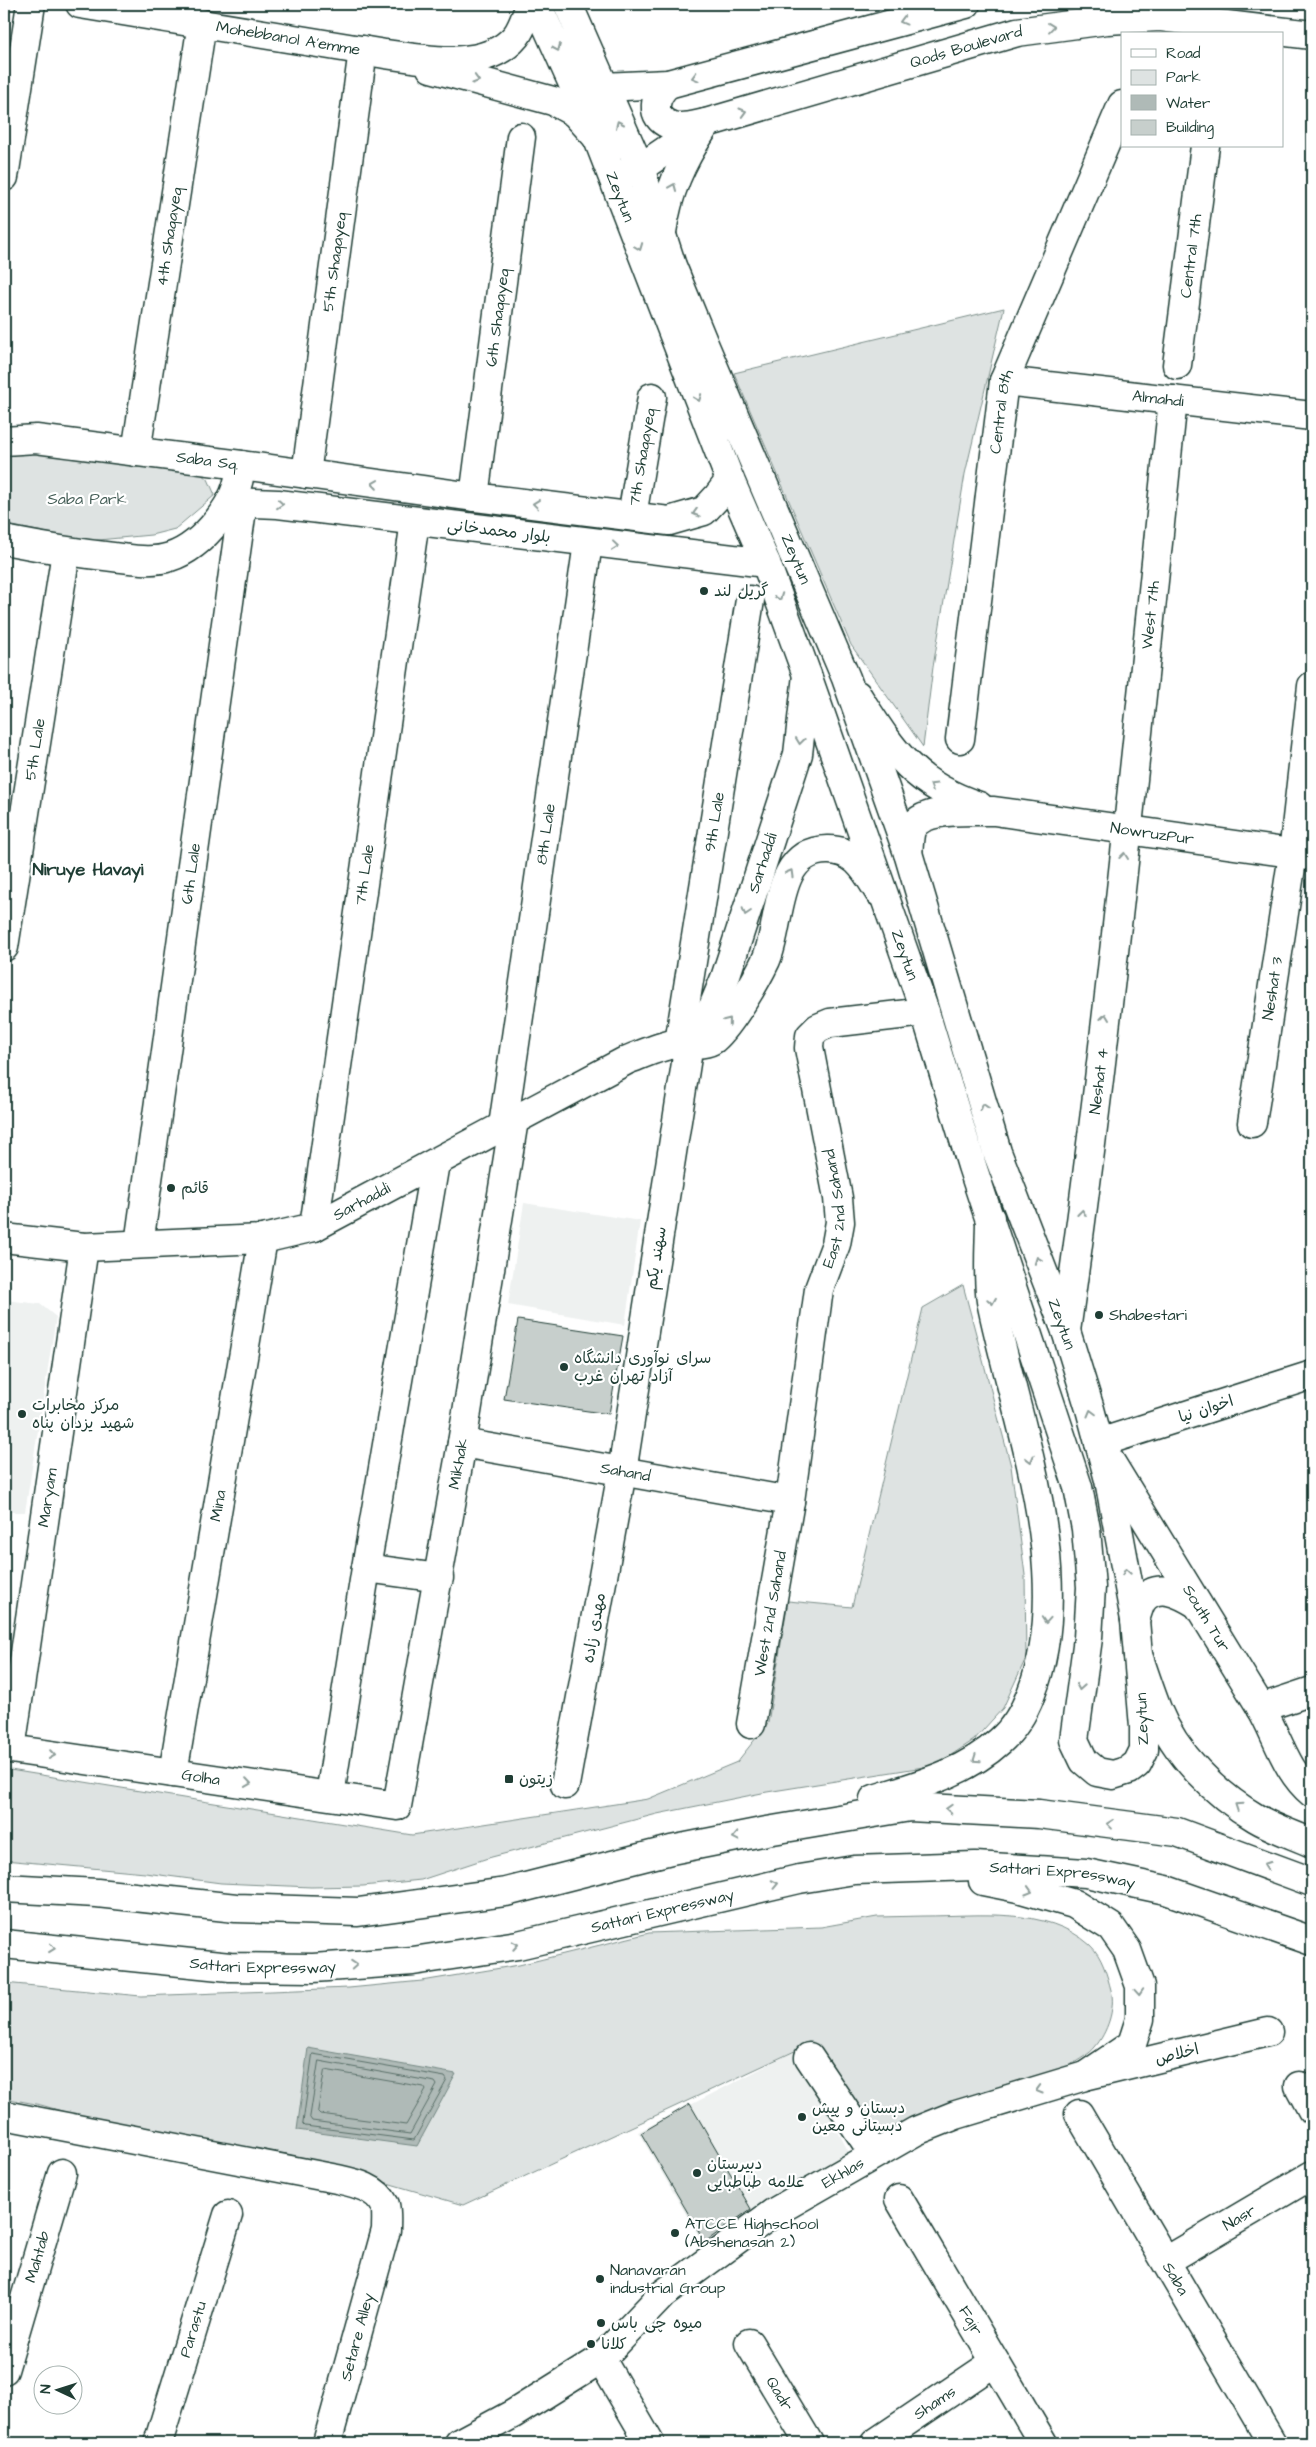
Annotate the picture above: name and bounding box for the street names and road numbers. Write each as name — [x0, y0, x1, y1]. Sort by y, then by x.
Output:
street label: Mohebbanol A'emme — [214, 15, 362, 61]
street label: Qods Boulevard — [907, 20, 1023, 74]
street label: Zeytun — [600, 168, 640, 225]
street label: 4th Shaqayeq — [151, 185, 188, 288]
street label: 5th Shaqayeq — [317, 211, 352, 313]
street label: Central 7th — [1175, 212, 1207, 299]
street label: 6th Shaqayeq — [480, 267, 515, 368]
street label: Central 8th — [984, 366, 1019, 455]
street label: Almahdi — [1131, 385, 1186, 412]
street label: 7th Shaqayeq — [623, 406, 661, 507]
street label: Saba Sq. — [175, 446, 240, 476]
street label: بلوار محمدخانی — [446, 514, 552, 548]
street label: Zeytun — [775, 531, 816, 588]
street label: West 7th — [1136, 580, 1165, 650]
street label: 5th Lale — [19, 716, 51, 782]
street label: 9th Lale — [699, 790, 730, 853]
street label: 8th Lale — [530, 802, 561, 866]
street label: NowruzPur — [1109, 817, 1195, 850]
street label: Sarhaddi — [742, 829, 783, 896]
street label: 6th Lale — [176, 841, 206, 905]
street label: 7th Lale — [349, 842, 380, 906]
street label: Zeytun — [886, 926, 924, 983]
street label: Neshat 3 — [1257, 955, 1288, 1022]
street label: Neshat 4 — [1084, 1047, 1114, 1116]
street label: East 2nd Sahand — [817, 1147, 851, 1271]
street label: Sarhaddi — [329, 1177, 395, 1226]
street label: سهند يكم — [640, 1225, 673, 1291]
street label: Zeytun — [1042, 1296, 1081, 1353]
street label: اخوان نیا — [1176, 1390, 1236, 1428]
street label: Mikhak — [443, 1436, 474, 1491]
street label: Sahand — [599, 1457, 652, 1487]
street label: Maryam — [32, 1466, 63, 1529]
street label: Mina — [205, 1488, 232, 1523]
street label: West 2nd Sahand — [749, 1549, 792, 1678]
street label: South Tur — [1177, 1580, 1236, 1656]
street label: مهدی زاده — [577, 1591, 611, 1665]
street label: Zeytun — [1130, 1692, 1155, 1746]
street label: Golha — [180, 1763, 222, 1791]
street label: Sattari Expressway — [989, 1856, 1137, 1895]
street label: Sattari Expressway — [589, 1884, 737, 1939]
street label: Sattari Expressway — [189, 1952, 337, 1979]
street label: اخلاص — [1153, 2038, 1201, 2070]
street label: Ekhlas — [817, 2152, 868, 2194]
street label: Nasr — [1219, 2199, 1260, 2236]
street label: Mahtab — [19, 2228, 55, 2285]
street label: Saba — [1157, 2258, 1194, 2300]
street label: Setare Alley — [335, 2290, 380, 2384]
street label: Parastu — [174, 2298, 212, 2360]
street label: Fajr — [953, 2302, 988, 2339]
street label: Qadr — [761, 2372, 798, 2415]
street label: Shams — [909, 2381, 960, 2425]

